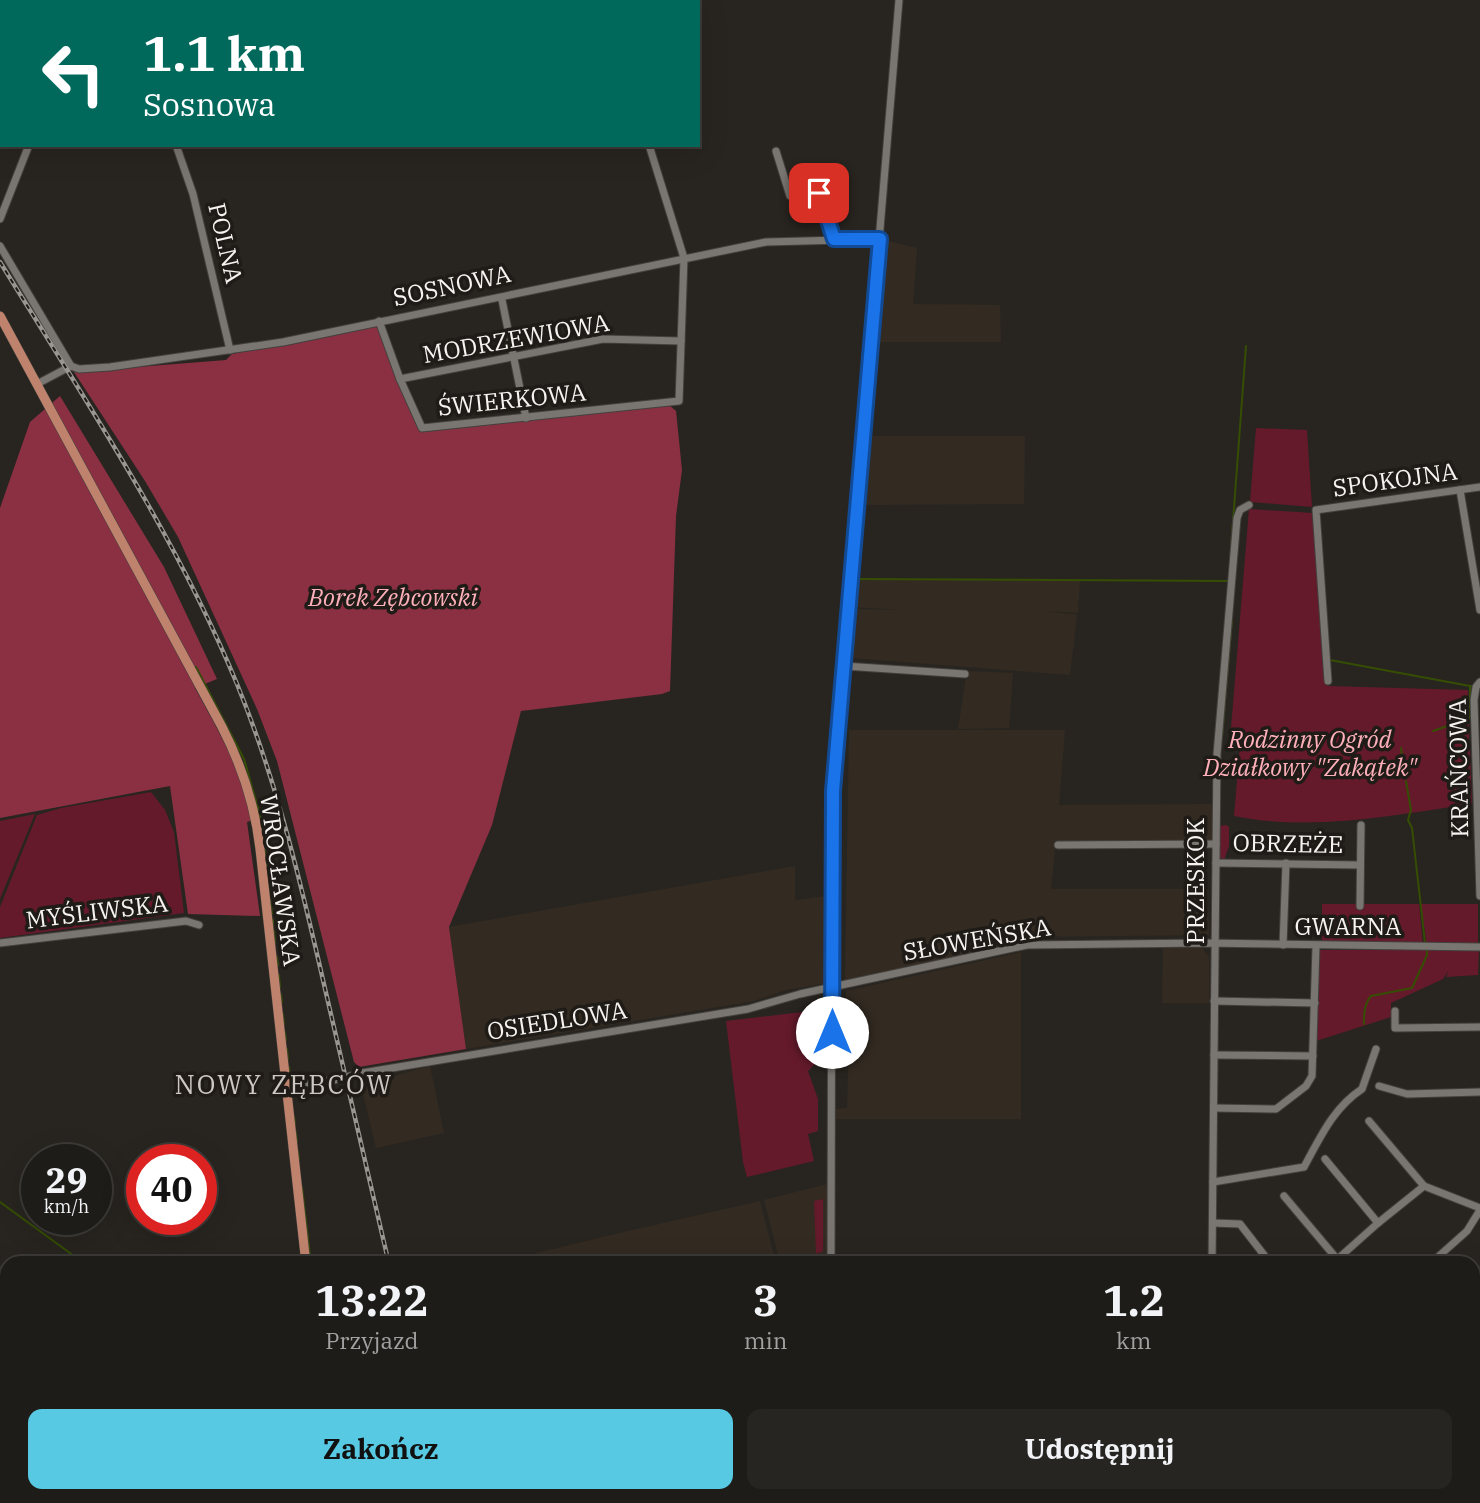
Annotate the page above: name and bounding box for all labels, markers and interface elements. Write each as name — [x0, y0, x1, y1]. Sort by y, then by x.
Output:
text: 1.1 km — [143, 21, 305, 84]
icon: left — [28, 28, 119, 119]
text: Sosnowa — [143, 83, 276, 125]
pin — [789, 163, 849, 223]
icon: arrive — [800, 174, 838, 212]
street label: POLNA — [201, 200, 251, 287]
street label: SOSNOWA — [390, 257, 514, 313]
street label: MODRZEWIOWA — [420, 306, 612, 370]
street label: ŚWIERKOWA — [436, 375, 588, 423]
street label: SPOKOJNA — [1331, 454, 1460, 504]
park label: Borek Zębcowski — [307, 581, 478, 613]
street label: KRAŃCOWA — [1441, 698, 1475, 838]
park label: Rodzinny Ogród Działkowy "Zakątek" — [1202, 723, 1418, 783]
street label: WROCŁAWSKA — [253, 792, 309, 968]
street label: PRZESKOK — [1179, 818, 1211, 944]
street label: OBRZEŻE — [1232, 826, 1344, 860]
street label: MYŚLIWSKA — [24, 886, 170, 936]
street label: SŁOWEŃSKA — [900, 910, 1054, 968]
street label: GWARNA — [1295, 910, 1402, 942]
street label: OSIEDLOWA — [484, 993, 630, 1047]
position arrow — [795, 995, 869, 1069]
district label: NOWY ZĘBCÓW — [175, 1067, 393, 1101]
speed limit sign: 40 — [126, 1144, 217, 1235]
text: 29 — [45, 1157, 88, 1203]
text: km/h — [44, 1195, 89, 1218]
text: 13:22 — [315, 1273, 429, 1328]
text: 3 — [753, 1273, 778, 1328]
text: 1.2 — [1103, 1273, 1165, 1328]
text: Przyjazd — [325, 1325, 418, 1355]
text: min — [744, 1325, 788, 1355]
text: km — [1116, 1325, 1151, 1355]
button: Zakończ — [28, 1409, 733, 1489]
button: Udostępnij — [747, 1409, 1452, 1489]

